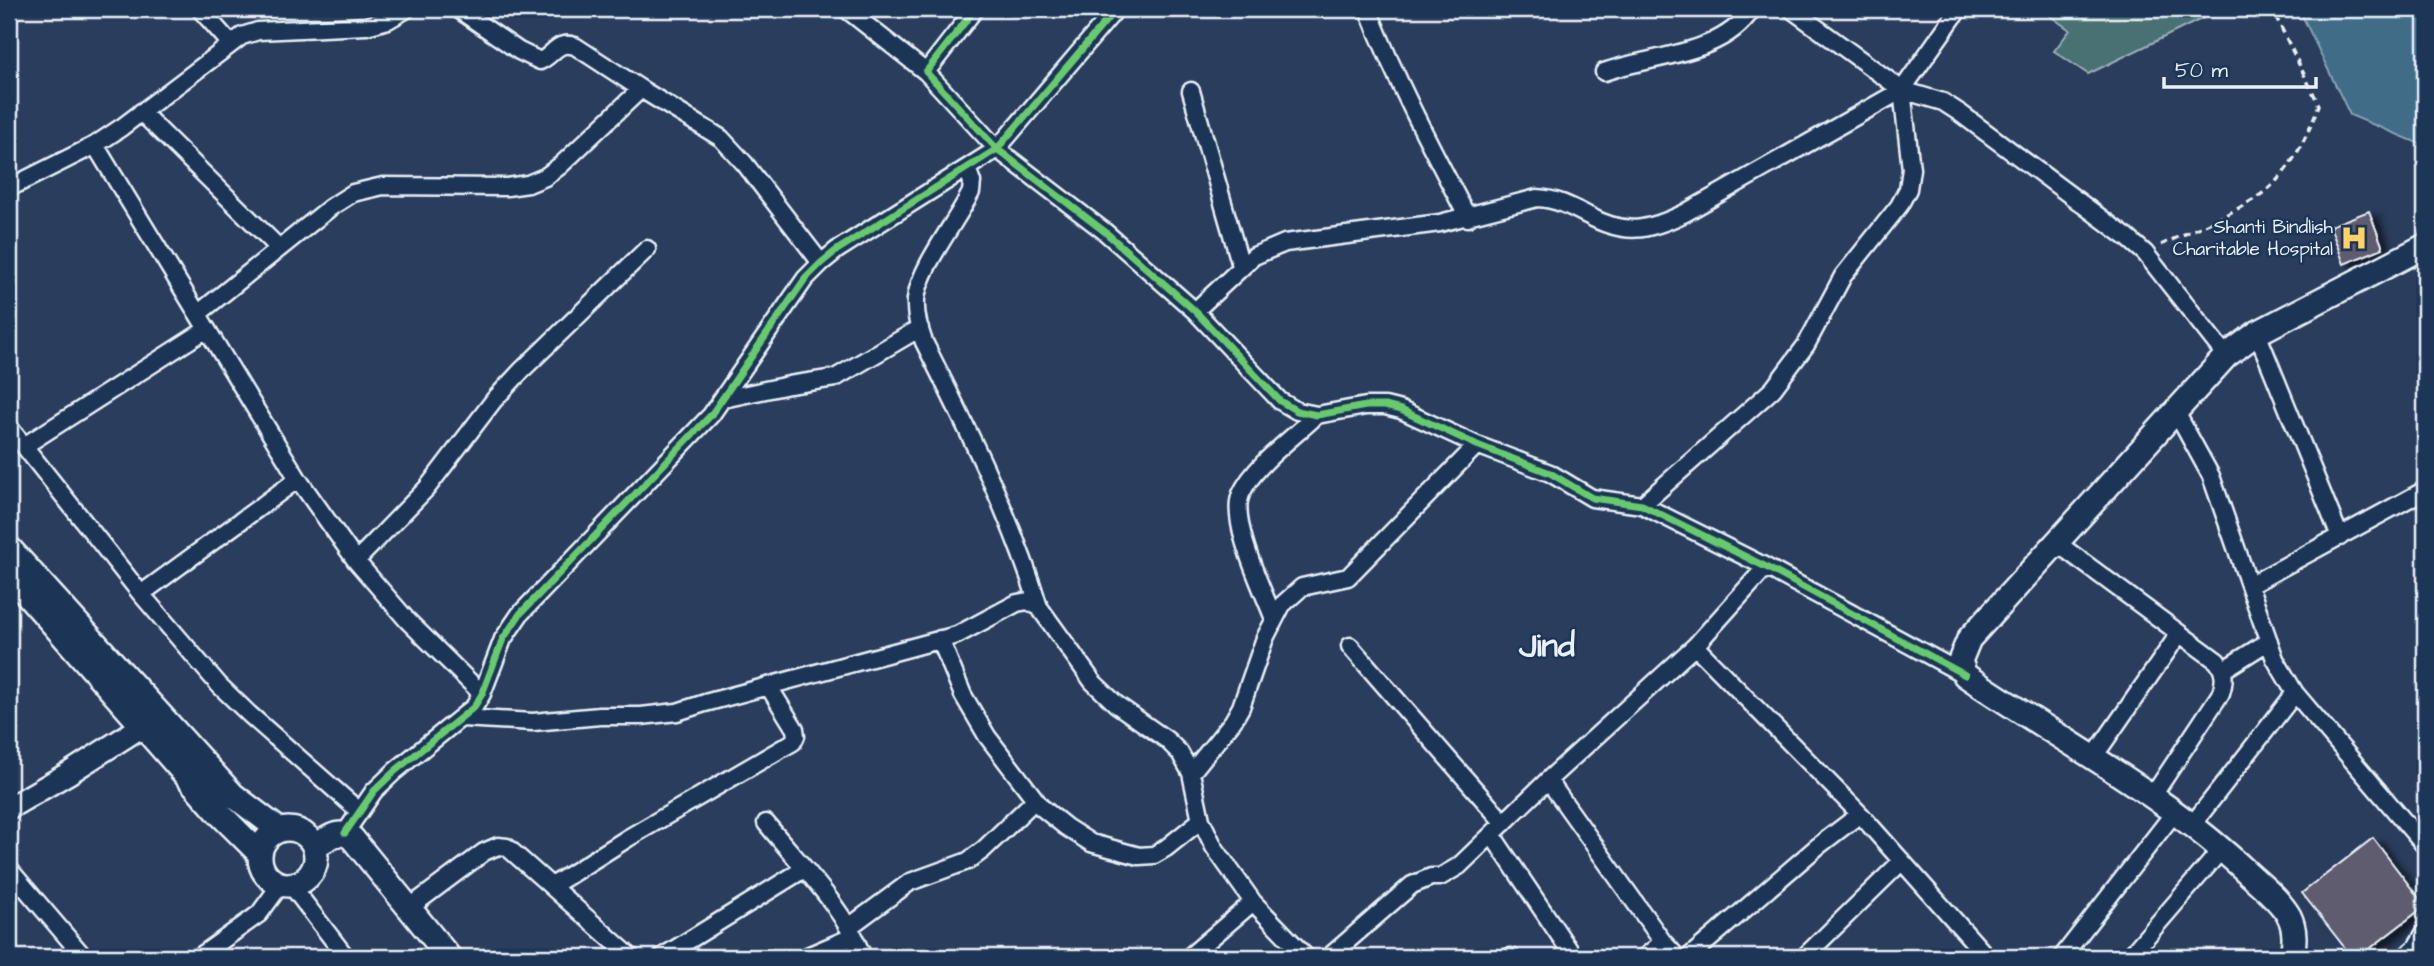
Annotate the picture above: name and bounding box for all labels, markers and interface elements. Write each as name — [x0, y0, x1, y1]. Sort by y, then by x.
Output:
scale bar — [2164, 46, 2317, 90]
text: 50 m — [2175, 56, 2229, 85]
place label: Shanti Bindlish Charitable Hospital — [2173, 214, 2334, 263]
hospital icon: Shanti Bindlish Charitable Hospital — [2339, 223, 2369, 253]
district label: Jind — [1518, 623, 1575, 669]

